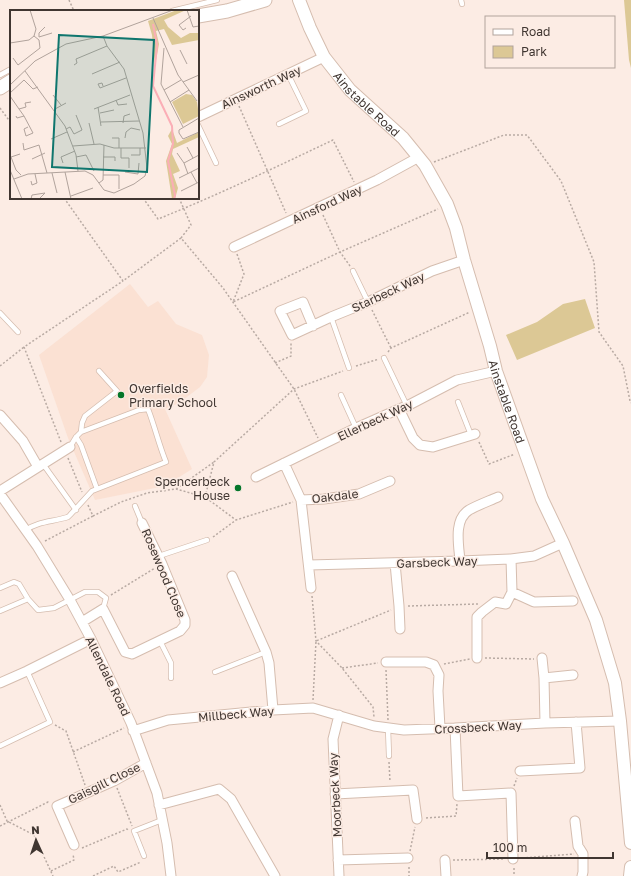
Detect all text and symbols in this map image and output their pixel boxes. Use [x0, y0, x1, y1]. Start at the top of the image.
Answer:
inset map [10, 10, 199, 199]
legend [485, 16, 615, 68]
text: Road [521, 24, 550, 39]
text: Park [521, 44, 547, 59]
street label: Ainsworth Way [219, 62, 303, 112]
street label: Ainstable Road [331, 68, 403, 139]
street label: Ainsford Way [290, 181, 365, 227]
street label: Starbeck Way [349, 268, 427, 315]
street label: Ainstable Road [486, 358, 529, 445]
place label: Overfields Primary School [129, 381, 217, 410]
marker: Overfields Primary School [116, 390, 126, 400]
street label: Ellerbeck Way [335, 396, 415, 444]
place label: Spencerbeck House [155, 474, 230, 503]
marker: Spencerbeck House [233, 483, 243, 493]
street label: Oakdale [311, 486, 359, 506]
street label: Rosewood Close [138, 526, 190, 620]
street label: Garsbeck Way [396, 553, 478, 571]
street label: Allendale Road [82, 634, 134, 718]
street label: Millbeck Way [197, 703, 275, 725]
street label: Crossbeck Way [434, 717, 522, 737]
street label: Moorbeck Way [325, 752, 345, 838]
street label: Gaisgill Close [65, 759, 143, 807]
north arrow [16, 820, 56, 860]
text: N [31, 823, 40, 836]
scale bar [487, 834, 613, 860]
text: 100 m [493, 840, 527, 855]

